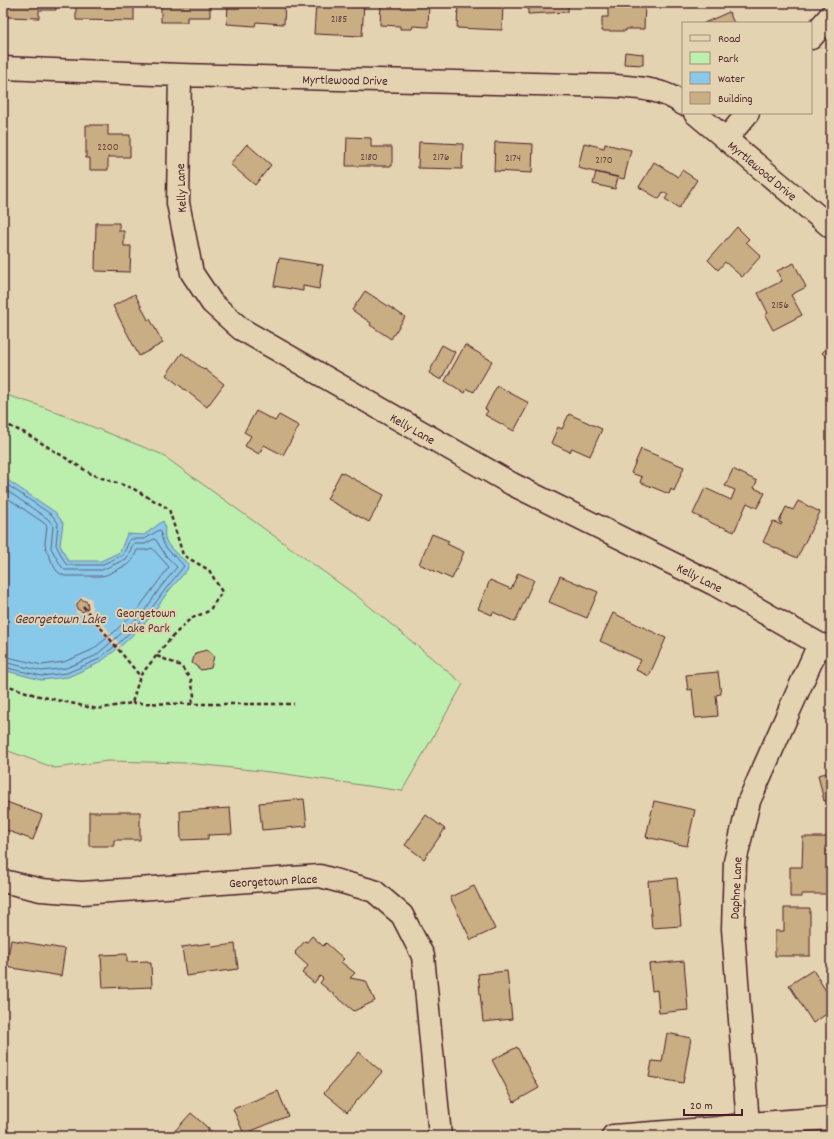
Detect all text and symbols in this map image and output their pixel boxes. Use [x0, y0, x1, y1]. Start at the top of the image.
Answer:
house number: 2185 [331, 12, 347, 28]
legend [682, 22, 812, 114]
text: Road [718, 31, 740, 48]
text: Park [718, 51, 739, 68]
street label: Myrtlewood Drive [302, 71, 388, 92]
text: Water [718, 71, 745, 88]
text: Building [718, 91, 753, 108]
street label: Myrtlewood Drive [723, 137, 800, 207]
house number: 2200 [97, 140, 119, 156]
house number: 2180 [360, 150, 378, 166]
house number: 2176 [433, 150, 449, 166]
house number: 2174 [505, 151, 521, 167]
house number: 2170 [595, 153, 613, 169]
street label: Kelly Lane [172, 163, 193, 213]
house number: 2156 [771, 298, 789, 314]
street label: Kelly Lane [386, 410, 438, 451]
street label: Kelly Lane [673, 560, 725, 599]
park label: Georgetown Lake Park [116, 605, 176, 639]
water label: Georgetown Lake [14, 610, 106, 630]
street label: Daphne Lane [726, 856, 749, 920]
street label: Georgetown Place [229, 871, 318, 894]
scale bar [684, 1091, 742, 1117]
text: 20 m [690, 1098, 713, 1115]

